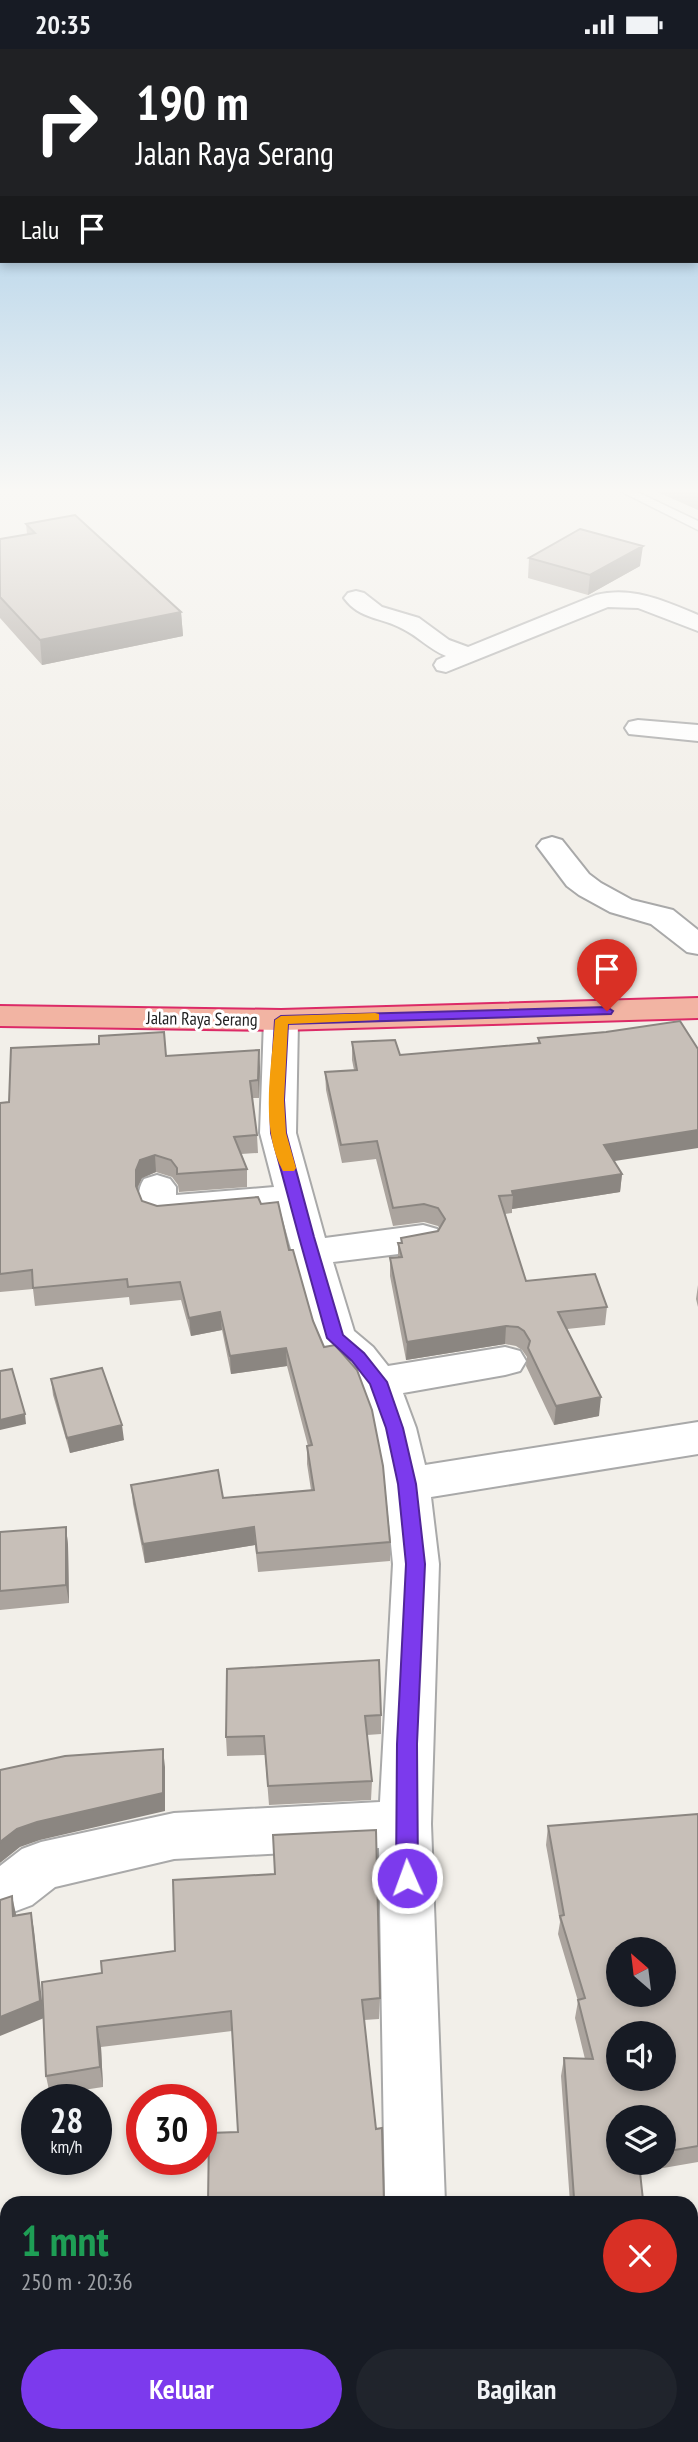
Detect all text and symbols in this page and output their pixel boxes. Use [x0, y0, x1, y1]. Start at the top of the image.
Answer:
text: 20:35 [35, 8, 91, 41]
text: 190 m [136, 70, 249, 134]
icon: right [21, 77, 112, 168]
text: Jalan Raya Serang [136, 132, 334, 174]
icon: arrive [73, 210, 111, 248]
text: Lalu [21, 213, 59, 246]
pin [577, 939, 637, 1011]
icon: arrive [588, 950, 626, 988]
street label: Jalan Raya Serang [145, 1006, 258, 1031]
position arrow [370, 1841, 444, 1915]
north arrow [606, 1937, 676, 2007]
map controls [606, 1937, 676, 2175]
button: sound [606, 2021, 676, 2091]
speed limit sign: 30 [126, 2084, 217, 2175]
text: 28 [50, 2097, 83, 2143]
button: layers [606, 2105, 676, 2175]
text: km/h [51, 2135, 82, 2158]
text: 1 mnt [21, 2213, 109, 2268]
button: close [603, 2219, 677, 2293]
text: 250 m · 20:36 [21, 2267, 133, 2296]
button: Keluar [21, 2349, 342, 2429]
button: Bagikan [356, 2349, 677, 2429]

